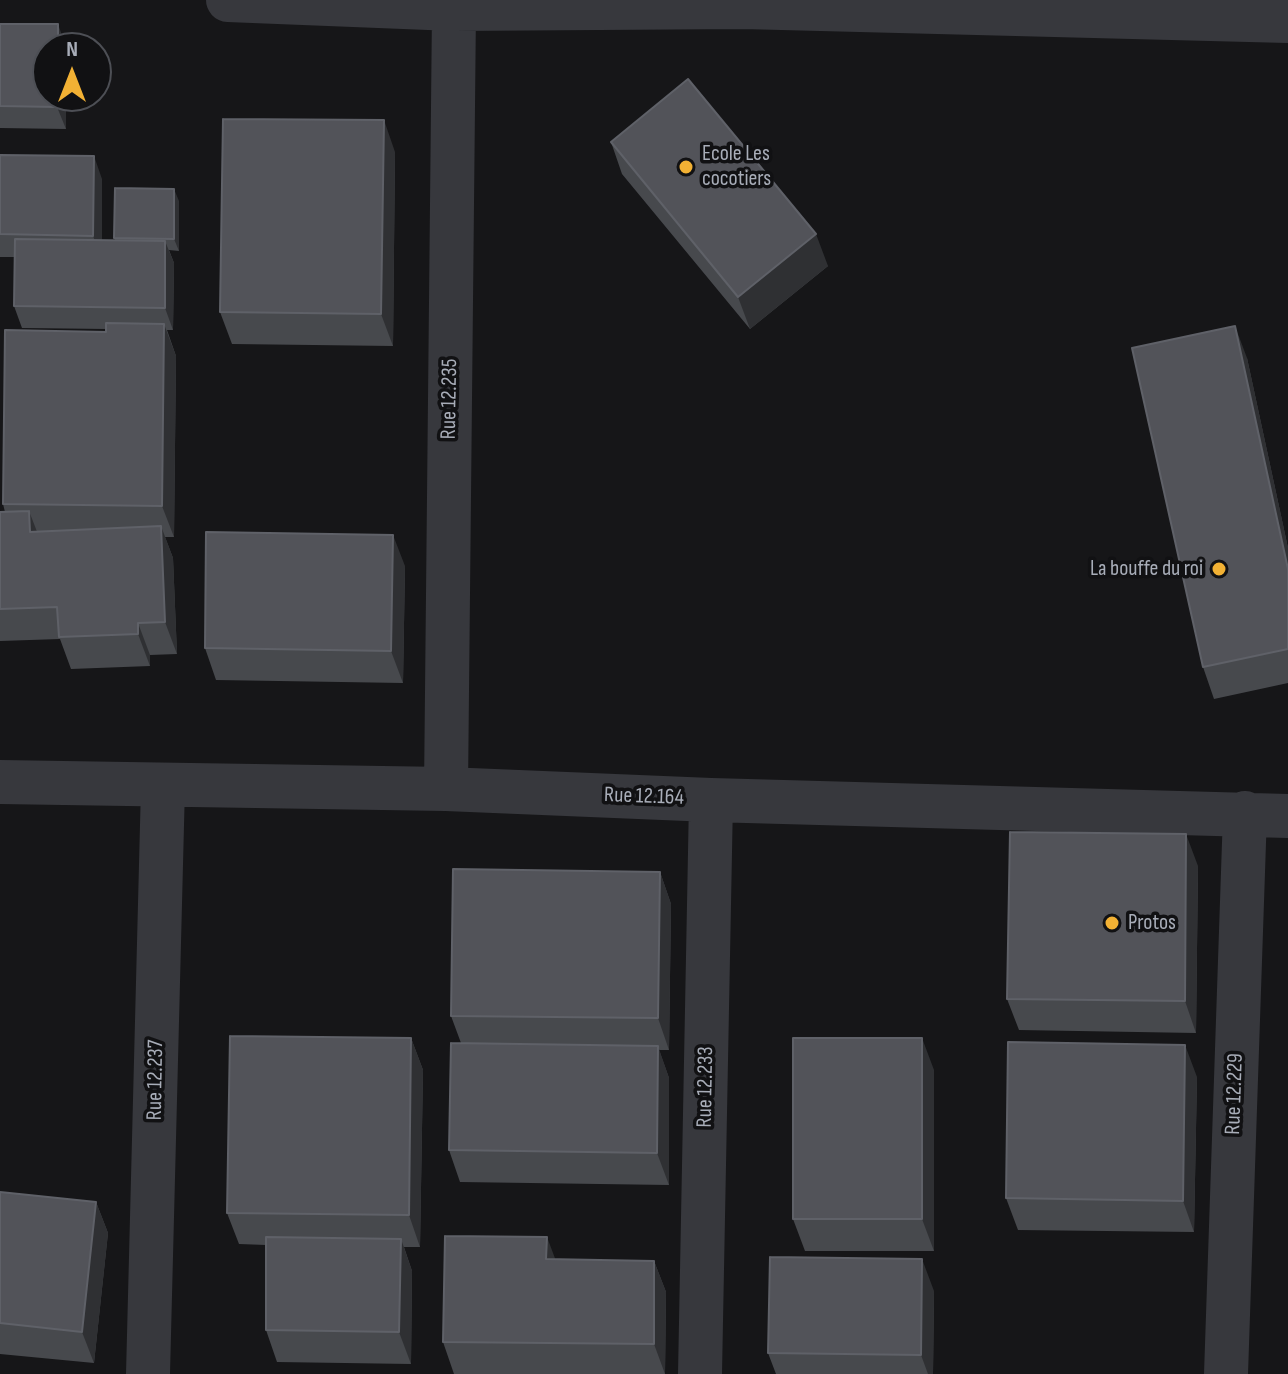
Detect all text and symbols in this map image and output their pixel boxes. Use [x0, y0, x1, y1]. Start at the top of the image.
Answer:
north arrow [32, 32, 112, 112]
text: N [66, 36, 78, 63]
place label: Ecole Les cocotiers [702, 141, 771, 192]
marker: Ecole Les cocotiers [677, 158, 695, 176]
street label: Rue 12.235 [436, 358, 464, 440]
place label: La bouffe du roi [1090, 556, 1203, 582]
marker: La bouffe du roi [1210, 560, 1228, 578]
street label: Rue 12.164 [604, 782, 684, 812]
place label: Protos [1128, 910, 1176, 936]
marker: Protos [1103, 914, 1121, 932]
street label: Rue 12.237 [142, 1039, 170, 1121]
street label: Rue 12.233 [692, 1046, 720, 1128]
street label: Rue 12.229 [1220, 1053, 1250, 1135]

